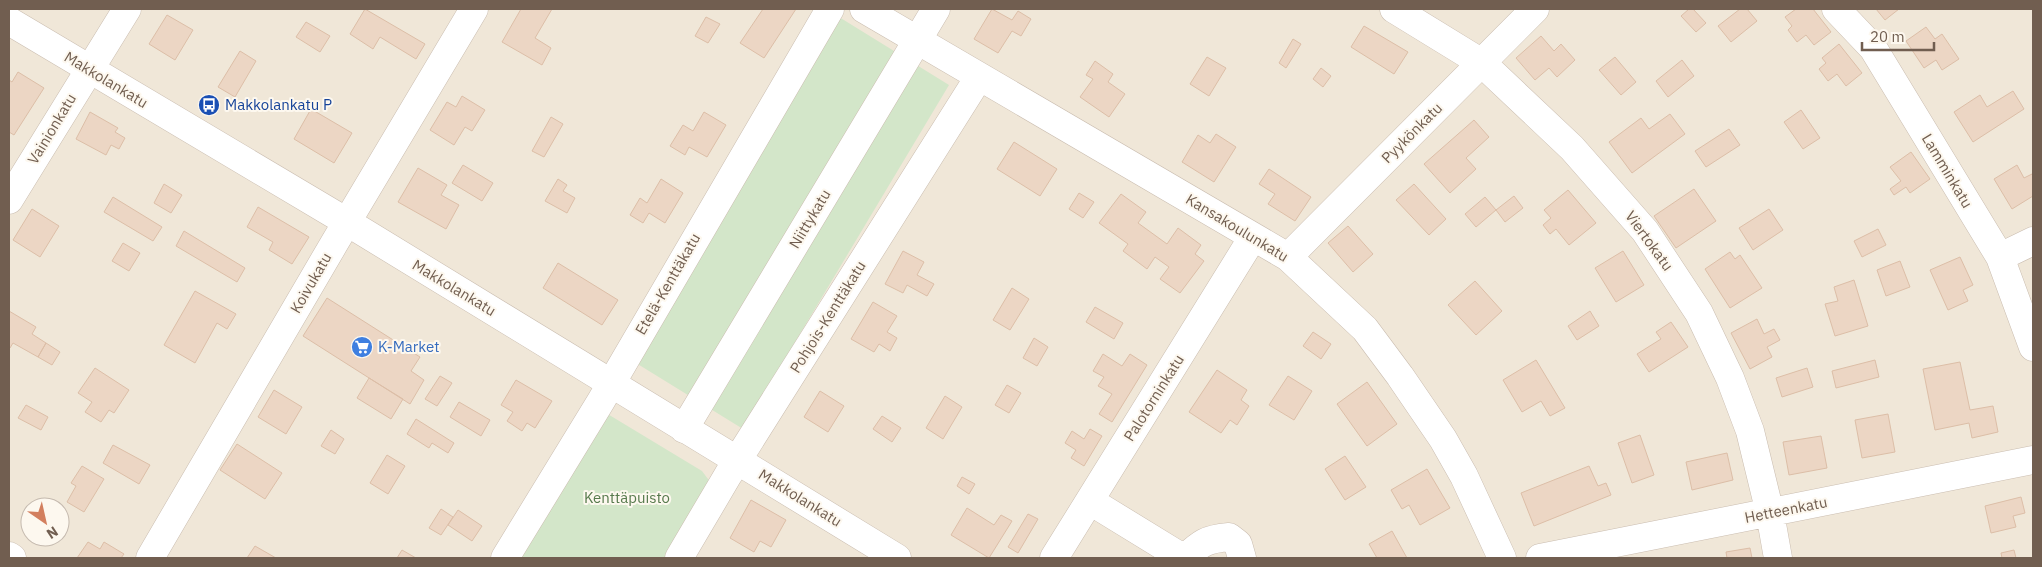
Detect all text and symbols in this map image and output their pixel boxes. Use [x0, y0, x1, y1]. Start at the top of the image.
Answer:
scale bar [1862, 20, 1934, 52]
text: 20 m [1870, 27, 1905, 46]
street label: Makkolankatu [61, 47, 152, 112]
street label: Vainionkatu [23, 90, 80, 168]
bus stop icon: Makkolankatu P [197, 93, 221, 117]
place label: Makkolankatu P [225, 95, 332, 114]
street label: Pyykönkatu [1377, 98, 1446, 167]
street label: Lamminkatu [1918, 130, 1977, 211]
street label: Niittykatu [785, 186, 835, 252]
street label: Kansakoulunkatu [1182, 189, 1292, 266]
street label: Viertokatu [1621, 207, 1678, 275]
street label: Etelä-Kenttäkatu [631, 230, 704, 338]
street label: Koivukatu [286, 249, 335, 316]
street label: Makkolankatu [409, 255, 500, 320]
street label: Pohjois-Kenttäkatu [785, 257, 870, 376]
supermarket icon: K-Market [350, 335, 374, 359]
place label: K-Market [378, 337, 440, 356]
street label: Palotorninkatu [1119, 351, 1188, 445]
street label: Makkolankatu [755, 465, 845, 531]
park label: Kenttäpuisto [584, 488, 670, 507]
street label: Hetteenkatu [1743, 492, 1829, 527]
north arrow [20, 497, 70, 547]
text: N [43, 522, 62, 543]

